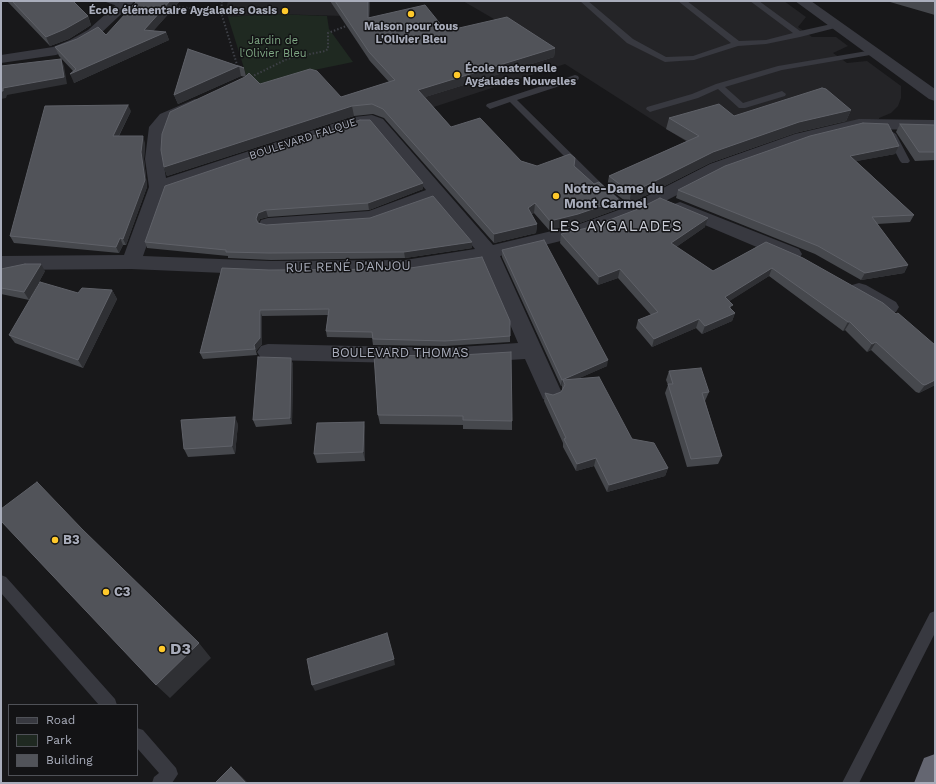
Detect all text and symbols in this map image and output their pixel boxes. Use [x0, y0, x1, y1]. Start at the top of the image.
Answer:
place label: École élémentaire Aygalades Oasis [89, 4, 277, 18]
marker: École élémentaire Aygalades Oasis [280, 6, 290, 16]
marker: Maison pour tous L'Olivier Bleu [406, 9, 416, 19]
place label: Maison pour tous L'Olivier Bleu [364, 20, 458, 46]
park label: Jardin de l'Olivier Bleu [239, 34, 307, 60]
place label: École maternelle Aygalades Nouvelles [465, 62, 576, 88]
marker: École maternelle Aygalades Nouvelles [452, 70, 462, 80]
street label: BOULEVARD FALQUE [248, 115, 358, 163]
place label: Notre-Dame du Mont Carmel [564, 181, 663, 212]
marker: Notre-Dame du Mont Carmel [551, 191, 561, 201]
district label: LES AYGALADES [549, 218, 683, 236]
street label: RUE RENÉ D'ANJOU [285, 258, 411, 276]
street label: BOULEVARD THOMAS [331, 345, 469, 361]
place label: B3 [63, 532, 80, 548]
marker: B3 [50, 535, 60, 545]
place label: C3 [114, 584, 131, 600]
marker: C3 [101, 587, 111, 597]
place label: D3 [170, 639, 191, 659]
marker: D3 [157, 644, 167, 654]
legend [8, 704, 138, 776]
text: Road [46, 713, 75, 727]
text: Park [46, 733, 72, 747]
text: Building [46, 753, 93, 767]

